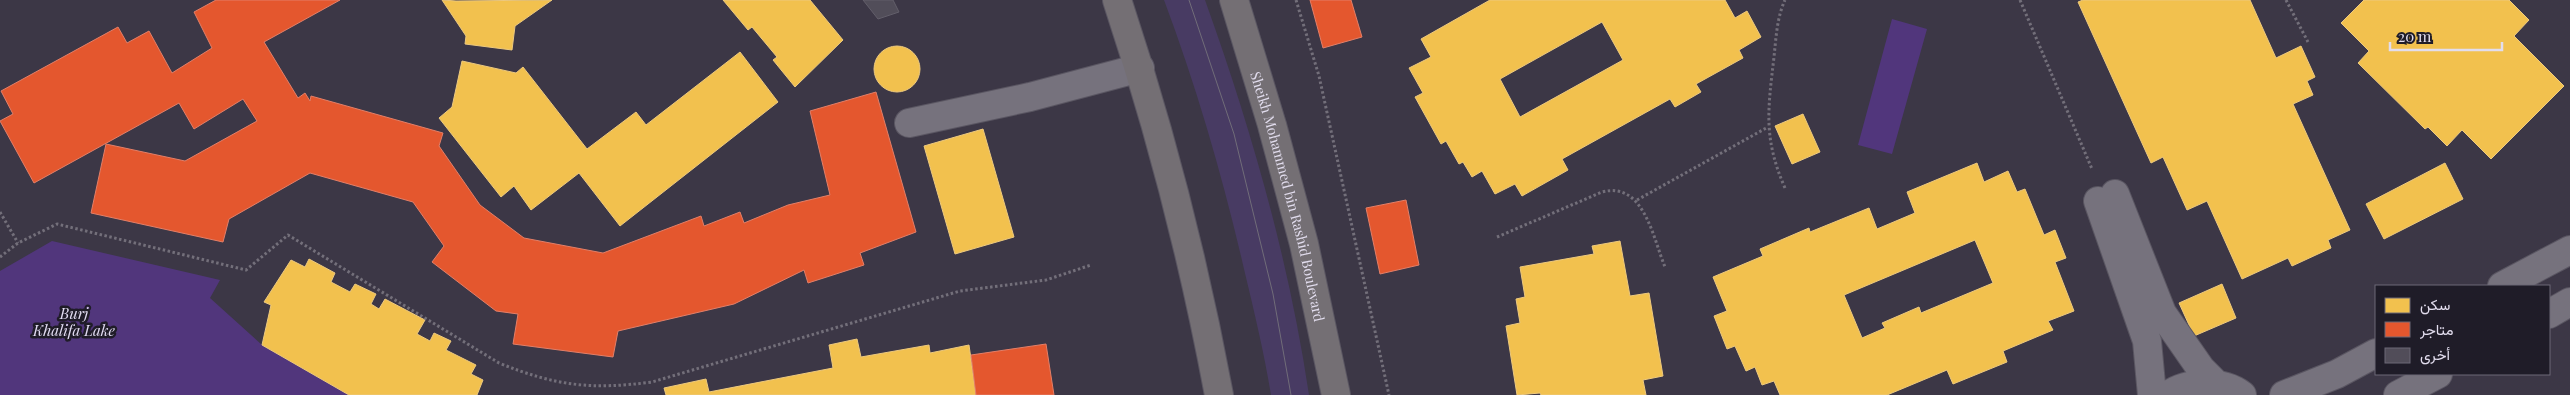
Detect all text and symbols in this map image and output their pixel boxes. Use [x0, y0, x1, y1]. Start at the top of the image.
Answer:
scale bar [2390, 20, 2502, 52]
text: 20 m [2398, 26, 2432, 46]
street label: Sheikh Mohammed bin Rashid Boulevard [1247, 69, 1330, 323]
legend [2375, 285, 2550, 375]
text: سكن [2420, 294, 2450, 315]
water label: Burj Khalifa Lake [32, 303, 116, 340]
text: متاجر [2419, 319, 2454, 339]
text: أخرى [2420, 344, 2450, 365]

